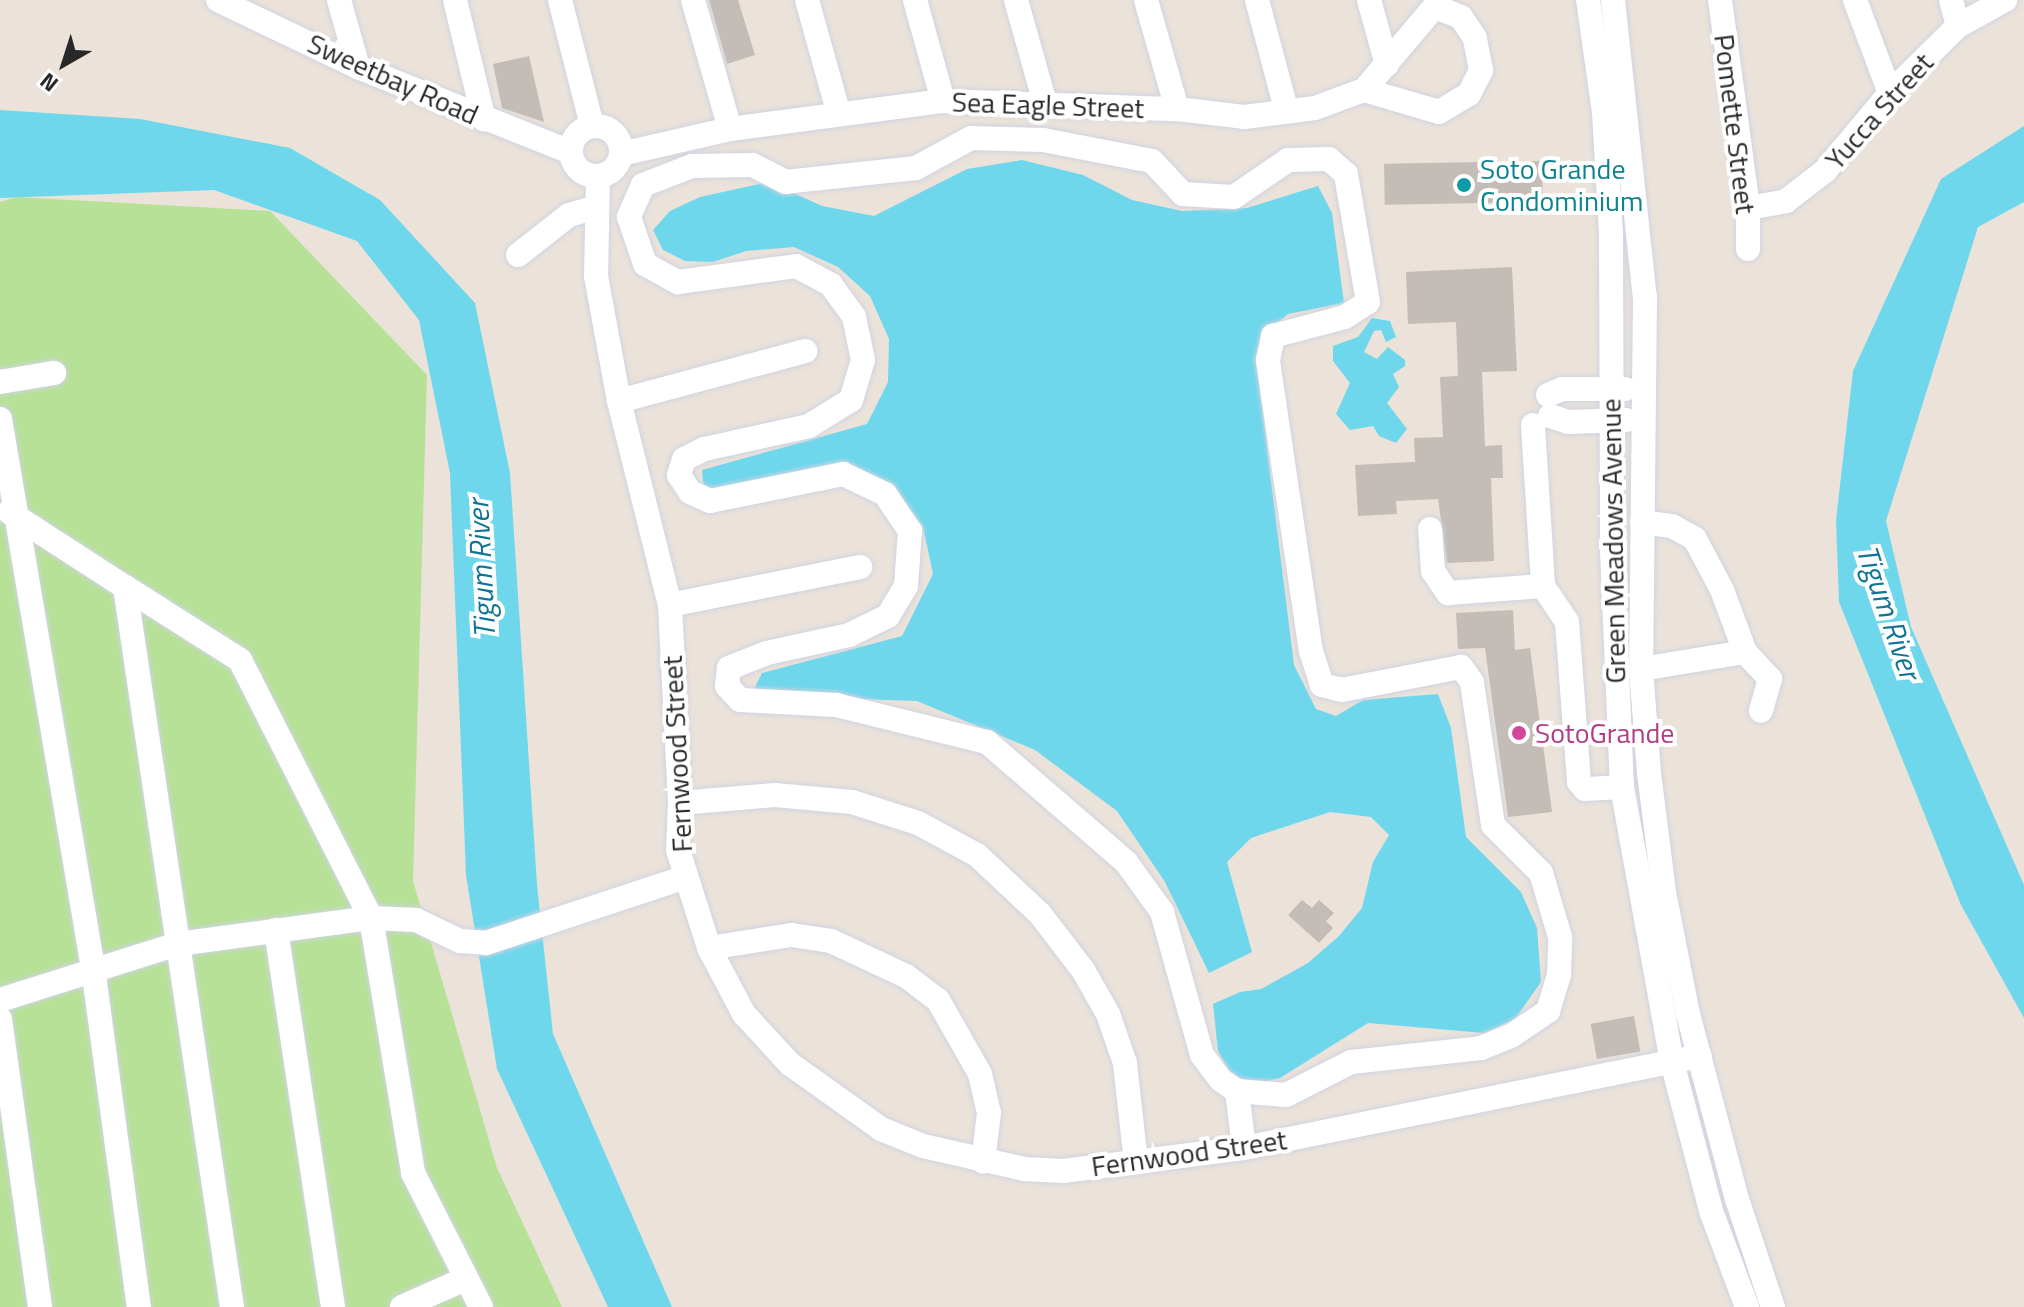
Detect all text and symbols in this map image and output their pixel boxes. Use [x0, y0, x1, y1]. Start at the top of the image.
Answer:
north arrow [24, 24, 104, 104]
street label: Sweetbay Road [303, 26, 483, 132]
street label: Pomette Street [1707, 32, 1763, 216]
street label: Yucca Street [1818, 46, 1940, 176]
text: N [32, 65, 66, 101]
street label: Sea Eagle Street [951, 85, 1145, 125]
place label: Soto Grande Condominium [1480, 152, 1643, 218]
marker: Soto Grande Condominium [1455, 176, 1473, 194]
street label: Green Meadows Avenue [1594, 398, 1632, 684]
water label: Tigum River [459, 499, 503, 639]
water label: Tigum River [1849, 541, 1929, 683]
street label: Fernwood Street [655, 655, 699, 853]
place label: SotoGrande [1535, 716, 1674, 750]
marker: SotoGrande [1510, 724, 1528, 742]
street label: Fernwood Street [1089, 1123, 1289, 1183]

